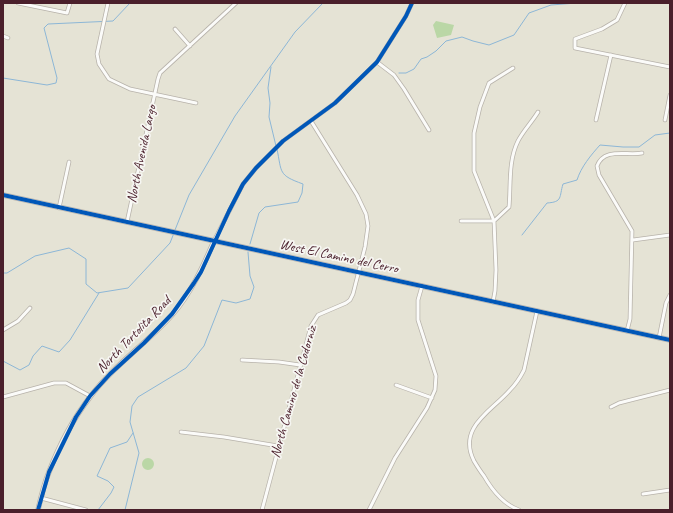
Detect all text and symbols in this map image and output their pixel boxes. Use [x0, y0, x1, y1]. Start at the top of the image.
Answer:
street label: North Avenida Largo [123, 104, 161, 204]
street label: West El Camino del Cerro [278, 236, 400, 278]
street label: North Tortolita Road [93, 293, 175, 377]
street label: North Camino de la Codorniz [267, 324, 321, 460]

